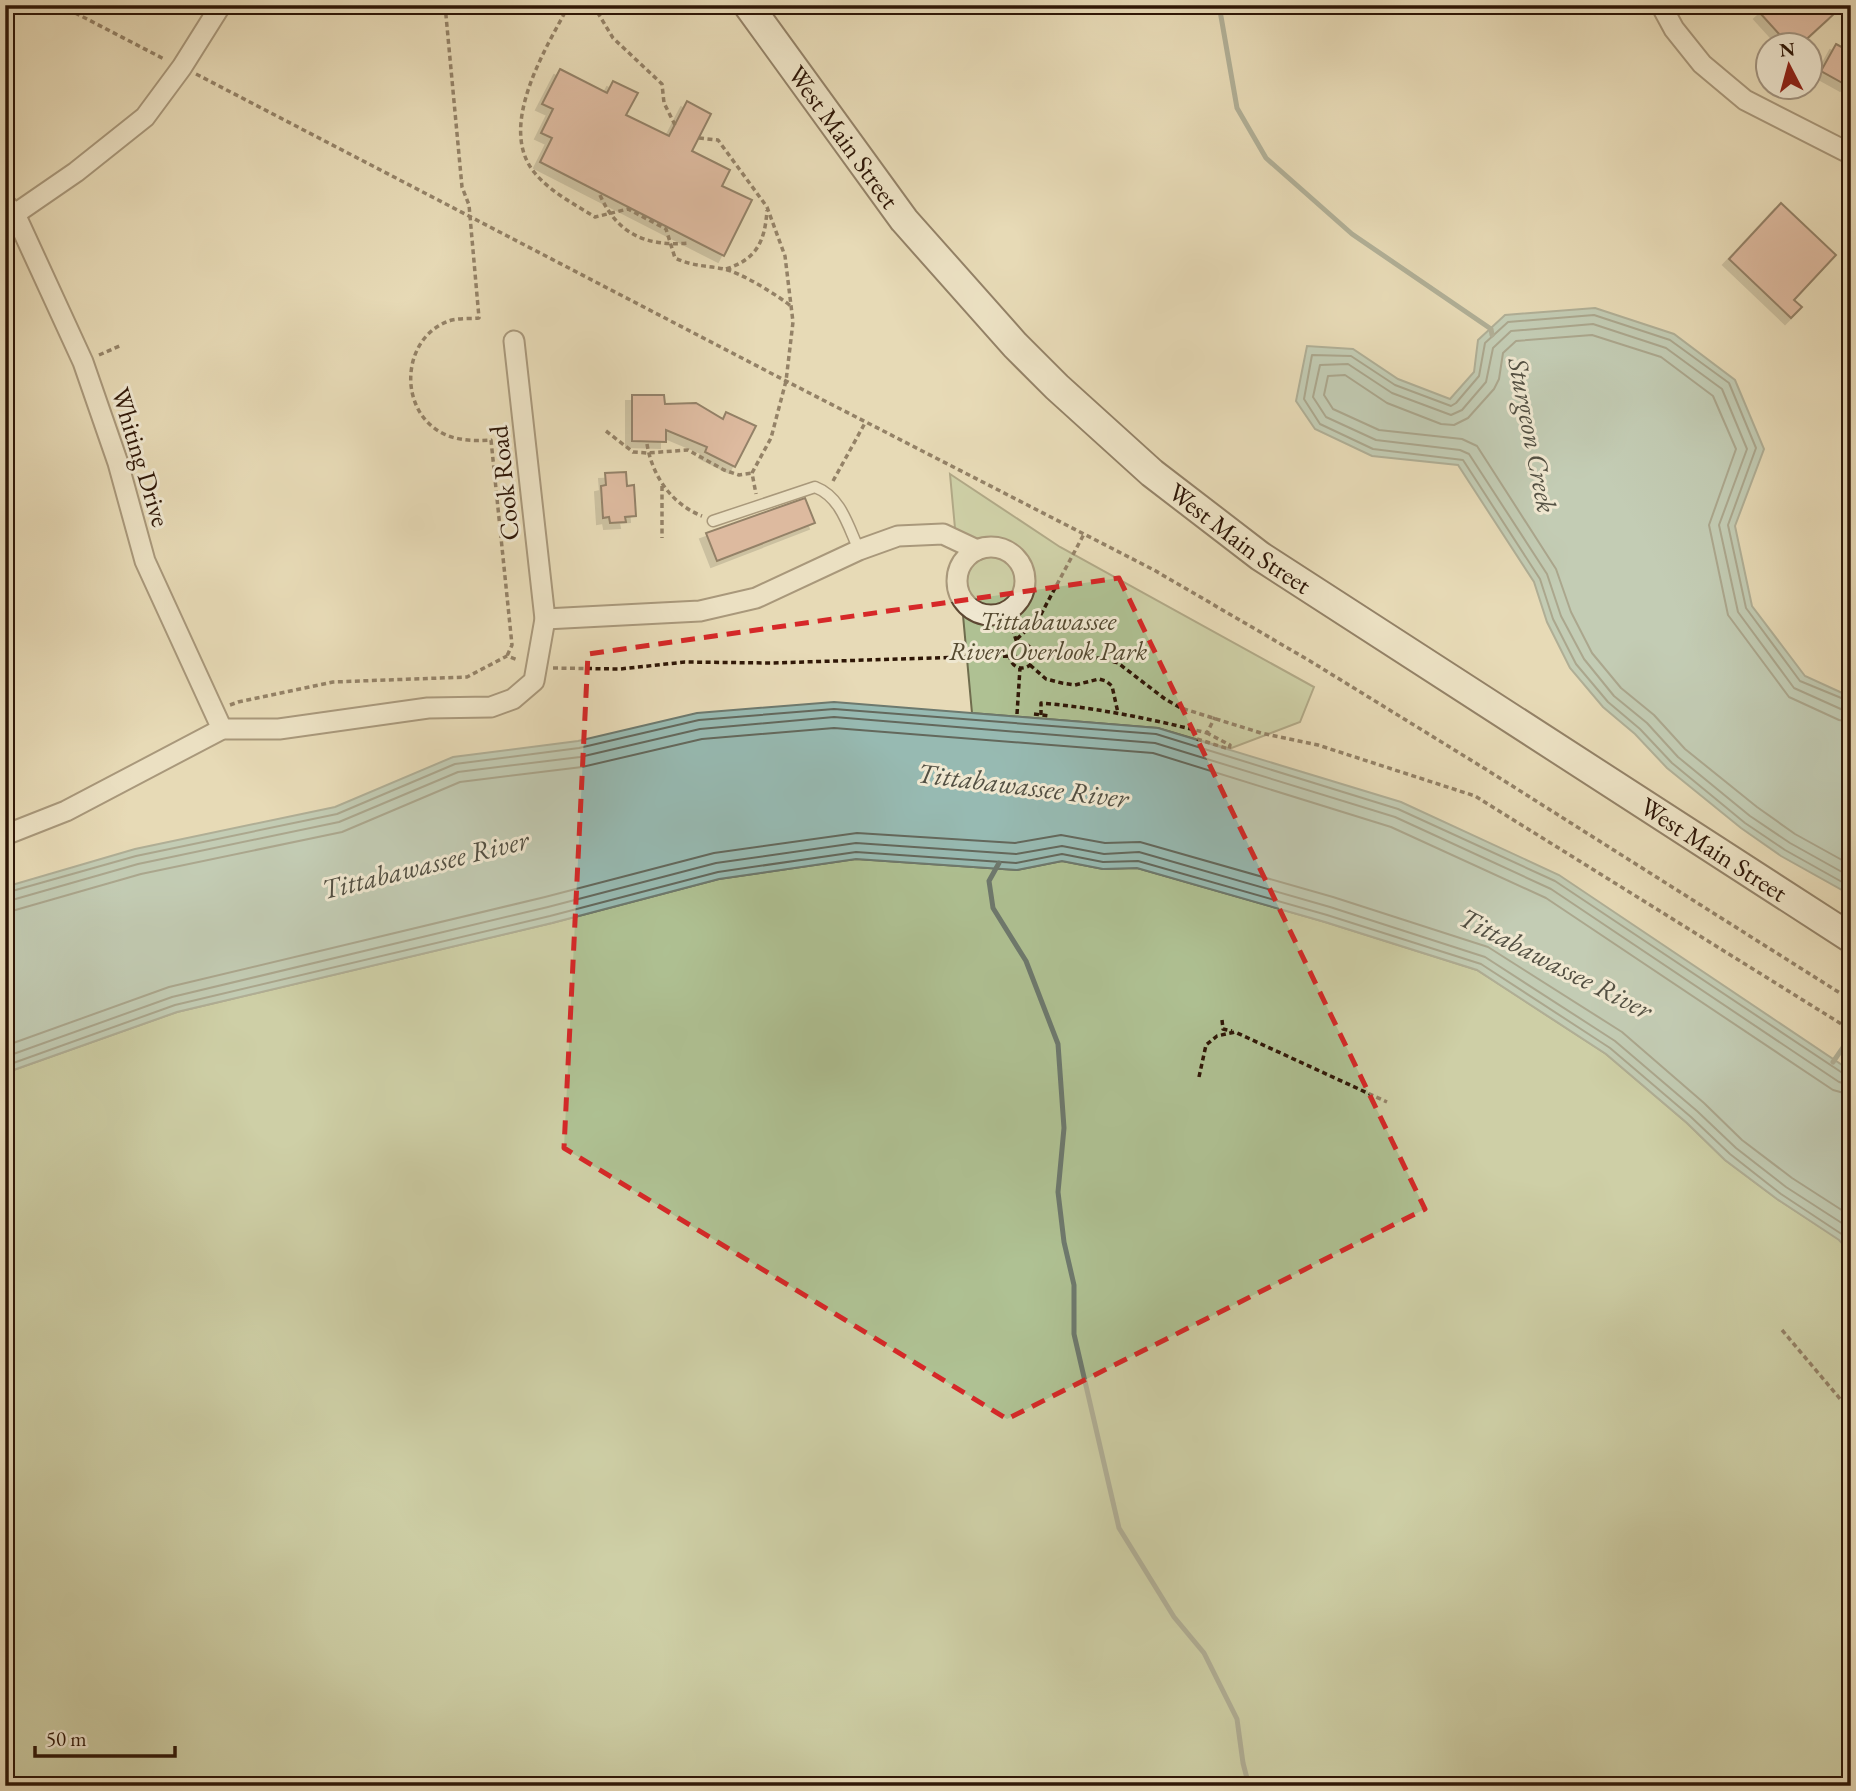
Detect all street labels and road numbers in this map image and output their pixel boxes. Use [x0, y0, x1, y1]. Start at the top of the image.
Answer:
street label: West Main Street [780, 59, 907, 215]
street label: Whiting Drive [104, 383, 178, 531]
street label: Cook Road [481, 423, 527, 542]
street label: West Main Street [1162, 475, 1318, 602]
street label: West Main Street [1634, 789, 1794, 909]

